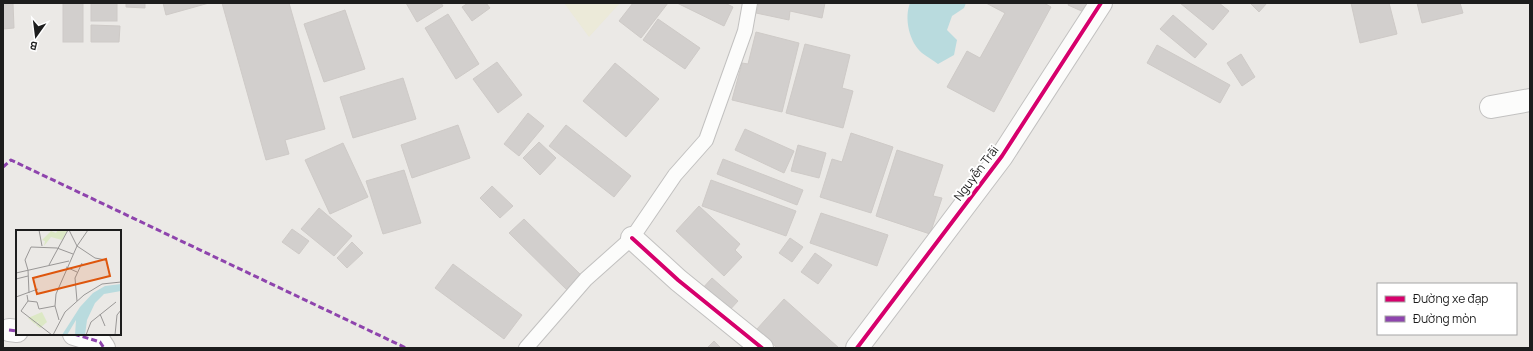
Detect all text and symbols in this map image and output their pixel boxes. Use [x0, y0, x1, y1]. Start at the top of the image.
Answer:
north arrow [16, 16, 56, 56]
text: B [28, 38, 39, 54]
street label: Nguyễn Trãi [950, 142, 1002, 204]
inset map [16, 230, 121, 335]
legend [1377, 283, 1517, 335]
text: Đường xe đạp [1413, 290, 1488, 307]
text: Đường mòn [1413, 310, 1476, 327]

